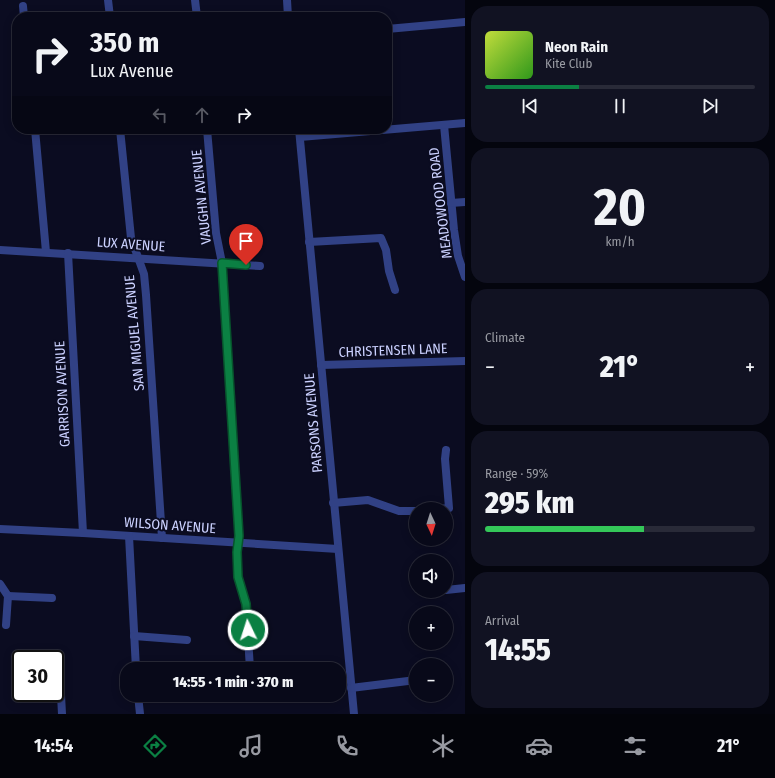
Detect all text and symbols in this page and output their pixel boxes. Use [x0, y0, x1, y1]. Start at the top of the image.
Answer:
text: 350 m [90, 26, 159, 59]
icon: right [24, 28, 76, 80]
text: Neon Rain [545, 38, 608, 56]
text: Kite Club [545, 56, 592, 71]
text: Lux Avenue [90, 60, 173, 82]
icon: previous [519, 95, 541, 117]
icon: pause [609, 95, 631, 117]
icon: next [699, 95, 721, 117]
icon: left [149, 104, 171, 126]
icon: ahead [191, 104, 213, 126]
icon: right [233, 104, 255, 126]
street label: MEADOWOOD ROAD [425, 146, 456, 260]
street label: VAUGHN AVENUE [188, 148, 215, 245]
text: 20 [594, 176, 646, 239]
pin [229, 224, 263, 265]
icon: arrive [235, 230, 257, 252]
street label: LUX AVENUE [96, 234, 166, 255]
text: km/h [606, 234, 635, 249]
street label: SAN MIGUEL AVENUE [121, 274, 148, 392]
text: Climate [485, 330, 525, 345]
street label: GARRISON AVENUE [51, 340, 74, 447]
street label: CHRISTENSEN LANE [338, 340, 448, 361]
text: 21° [600, 349, 640, 385]
text: − [485, 354, 495, 381]
text: + [745, 354, 755, 381]
street label: PARSONS AVENUE [301, 372, 326, 474]
text: Range · 59% [485, 466, 548, 481]
text: 295 km [485, 485, 574, 521]
north arrow [409, 502, 453, 546]
map controls [409, 502, 453, 702]
street label: WILSON AVENUE [124, 514, 217, 537]
button: sound [409, 554, 453, 598]
button: + [409, 606, 453, 650]
position arrow [227, 609, 269, 651]
text: Arrival [485, 613, 519, 628]
text: 14:55 [485, 632, 551, 668]
speed limit sign: 30 [12, 650, 64, 702]
button: − [409, 658, 453, 702]
text: 14:55 · 1 min · 370 m [173, 673, 293, 691]
icon: directions [141, 732, 169, 760]
icon: music [237, 732, 265, 760]
icon: phone [333, 732, 361, 760]
icon: climate [429, 732, 457, 760]
icon: car [525, 732, 553, 760]
icon: filters [621, 732, 649, 760]
text: 14:54 [34, 735, 73, 757]
text: 21° [717, 735, 741, 757]

